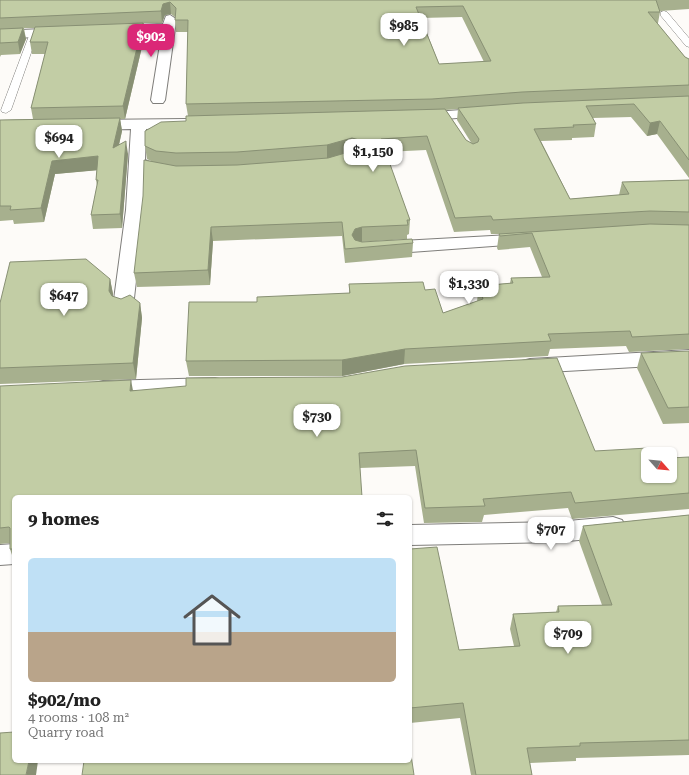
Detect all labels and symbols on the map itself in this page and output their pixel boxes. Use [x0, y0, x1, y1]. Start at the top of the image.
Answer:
pin: $985 [380, 13, 428, 47]
pin: $902 [127, 24, 175, 58]
pin: $694 [35, 125, 83, 159]
pin: $1,150 [340, 139, 406, 173]
pin: $1,330 [436, 271, 502, 305]
pin: $647 [40, 283, 88, 317]
pin: $730 [293, 404, 341, 438]
north arrow [641, 447, 677, 483]
pin: $707 [527, 517, 575, 551]
pin: $709 [544, 621, 592, 655]

